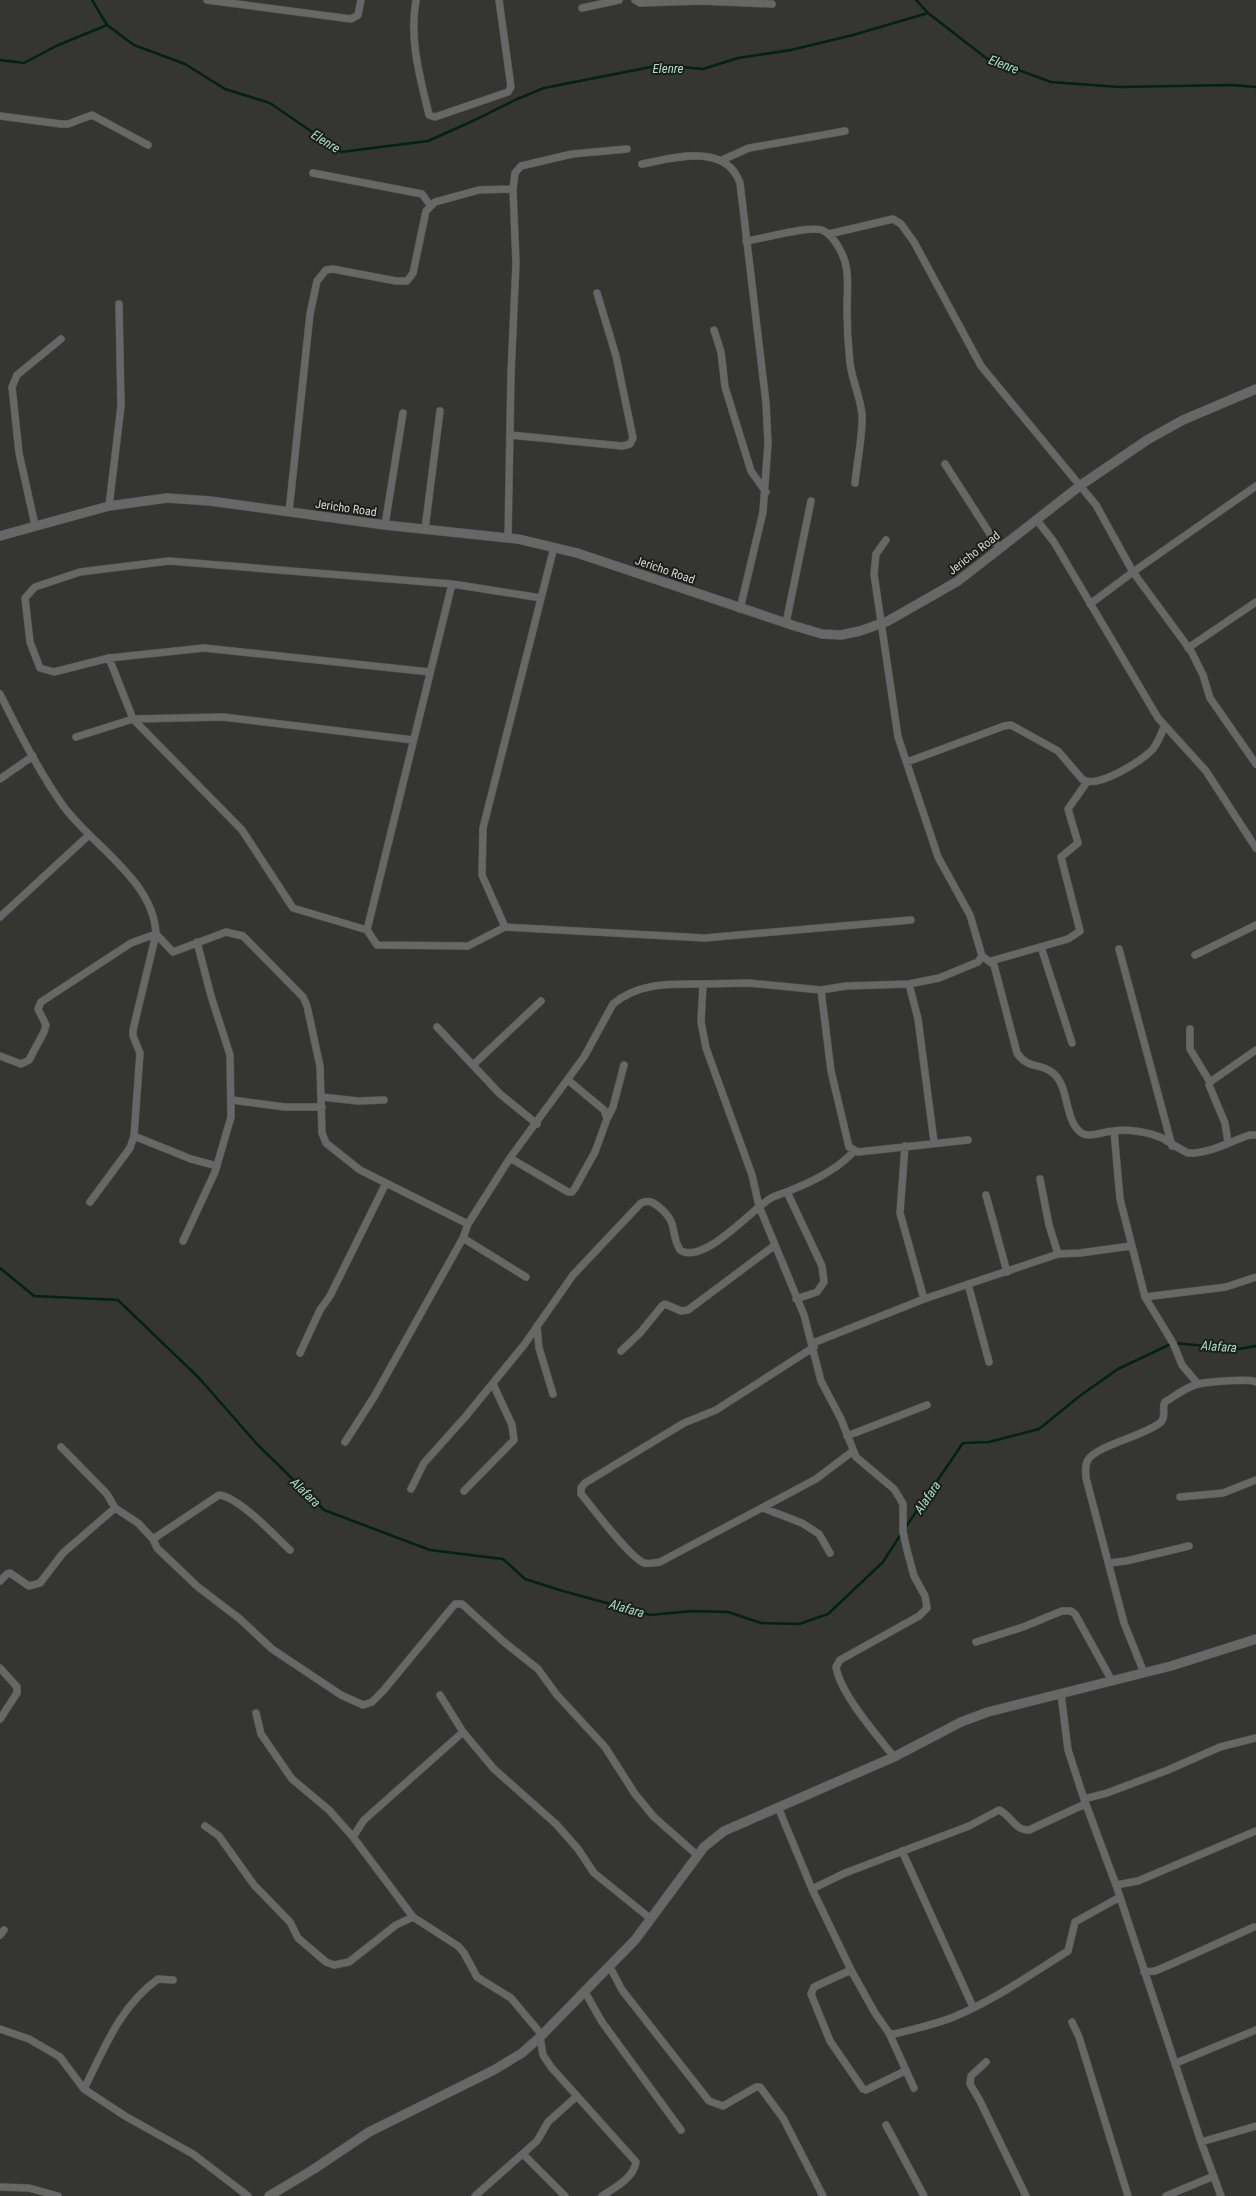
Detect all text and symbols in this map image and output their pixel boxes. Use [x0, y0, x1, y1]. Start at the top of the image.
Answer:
water label: Elenre [987, 52, 1021, 77]
water label: Elenre [653, 61, 683, 76]
water label: Elenre [309, 127, 343, 156]
street label: Jericho Road [314, 497, 378, 519]
street label: Jericho Road [945, 528, 1003, 578]
street label: Jericho Road [633, 553, 697, 587]
water label: Alafara [1200, 1338, 1237, 1355]
water label: Alafara [287, 1474, 324, 1510]
water label: Alafara [911, 1478, 944, 1517]
water label: Alafara [607, 1596, 646, 1621]

